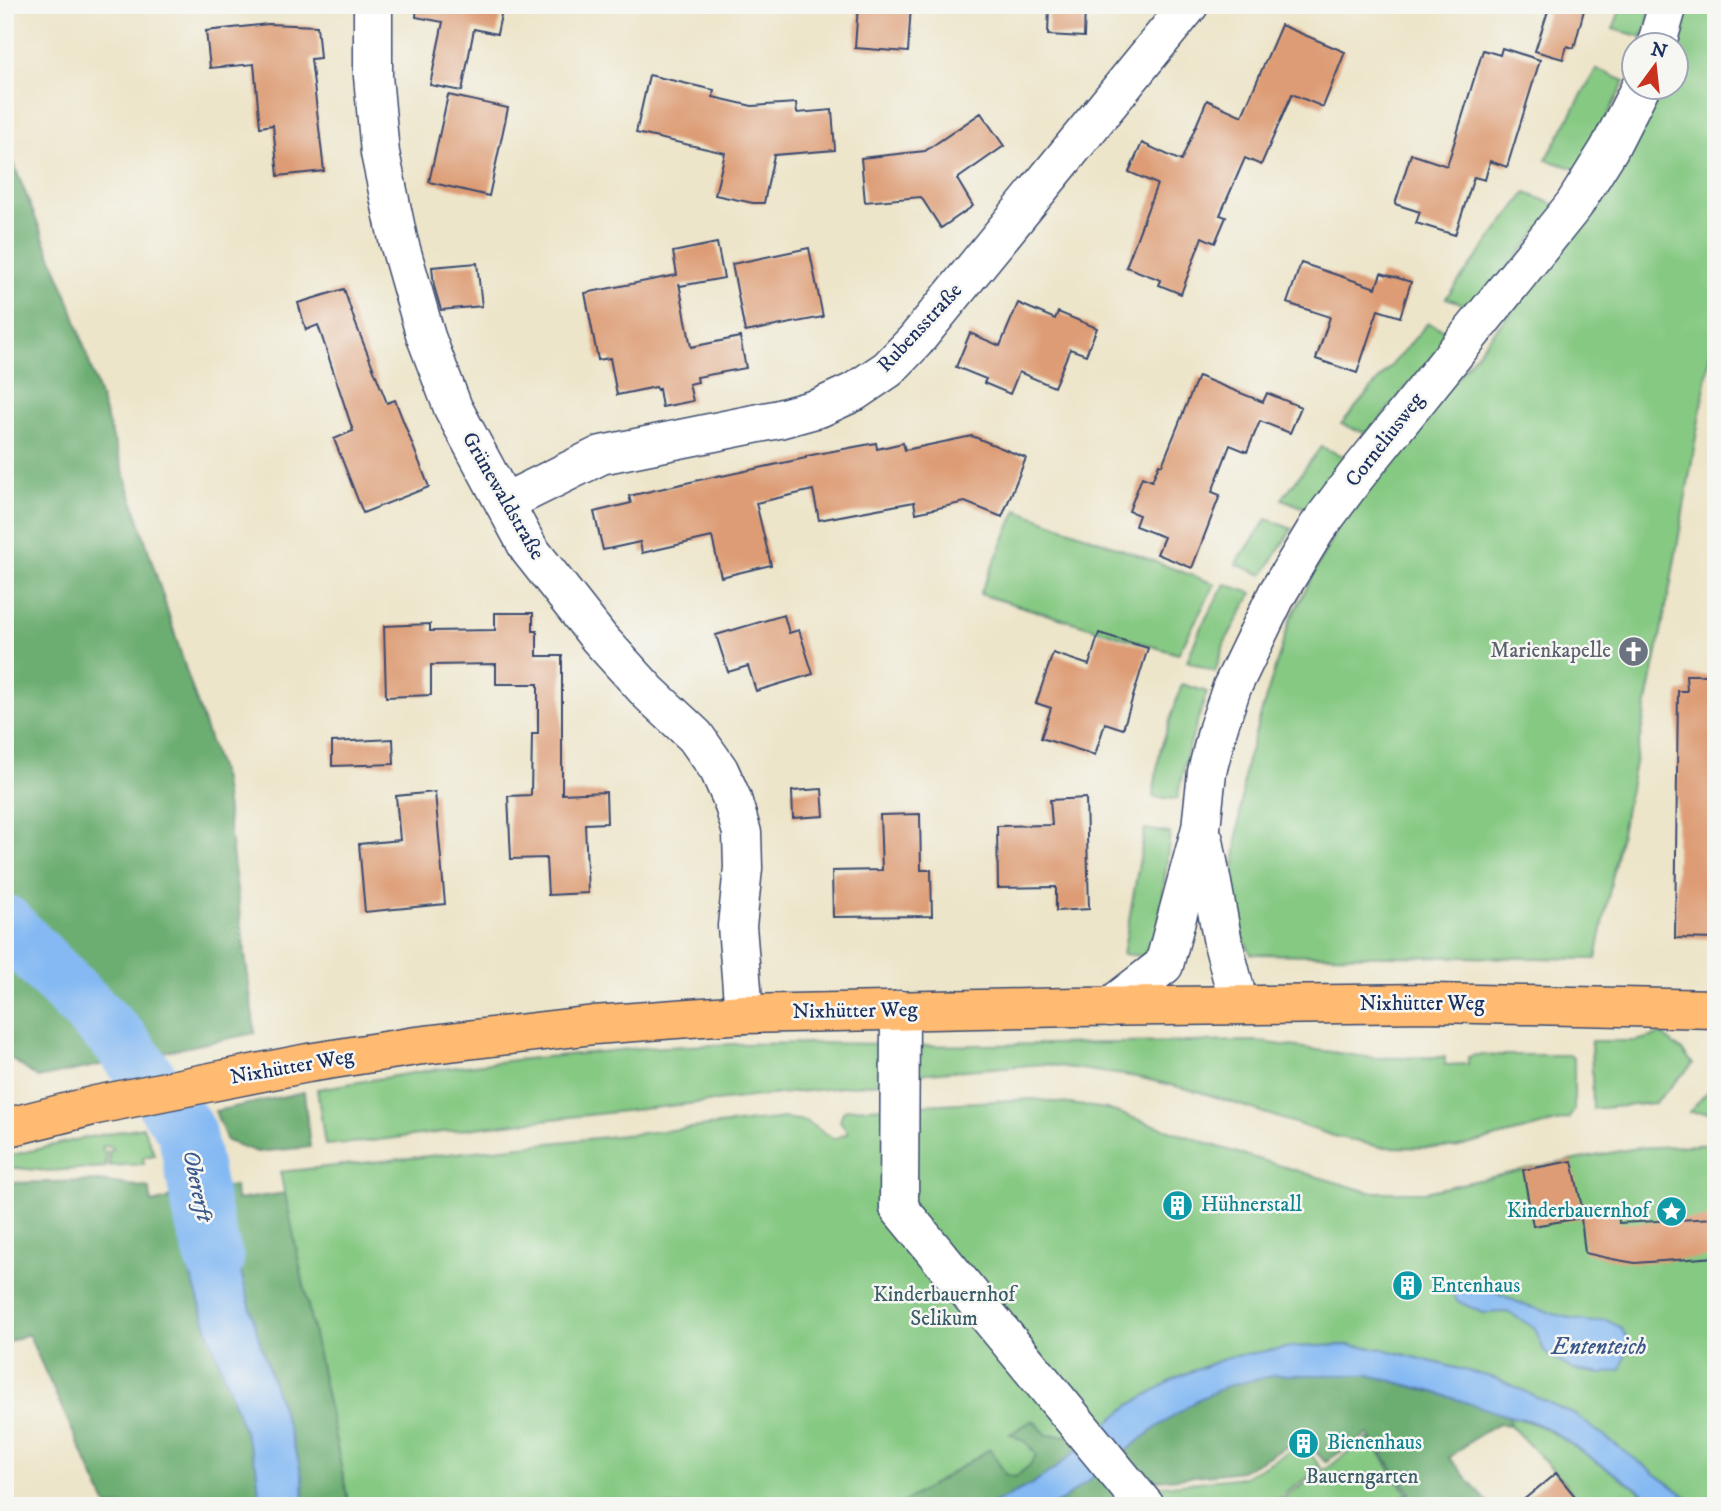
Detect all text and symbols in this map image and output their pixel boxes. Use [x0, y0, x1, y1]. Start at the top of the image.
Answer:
north arrow [1620, 32, 1690, 102]
text: N [1648, 38, 1670, 64]
street label: Rubensstraße [872, 278, 968, 378]
street label: Corneliusweg [1340, 387, 1430, 492]
street label: Grünewaldstraße [456, 427, 550, 565]
church icon: Marienkapelle [1617, 634, 1651, 668]
place label: Marienkapelle [1490, 638, 1611, 664]
street label: Nixhütter Weg [1359, 991, 1485, 1017]
street label: Nixhütter Weg [792, 997, 919, 1025]
street label: Nixhütter Weg [228, 1043, 357, 1091]
water label: Obererft [175, 1148, 219, 1226]
building icon: Hühnerstall [1161, 1188, 1195, 1222]
place label: Hühnerstall [1201, 1192, 1303, 1218]
place icon: Kinderbauernhof [1655, 1194, 1689, 1228]
place label: Kinderbauernhof [1507, 1198, 1652, 1224]
building icon: Entenhaus [1391, 1269, 1425, 1303]
place label: Entenhaus [1431, 1273, 1520, 1299]
park label: Kinderbauernhof Selikum [873, 1282, 1018, 1332]
water label: Ententeich [1550, 1333, 1646, 1362]
building icon: Bienenhaus [1287, 1426, 1321, 1460]
place label: Bienenhaus [1327, 1430, 1422, 1456]
park label: Bauerngarten [1305, 1464, 1419, 1490]

